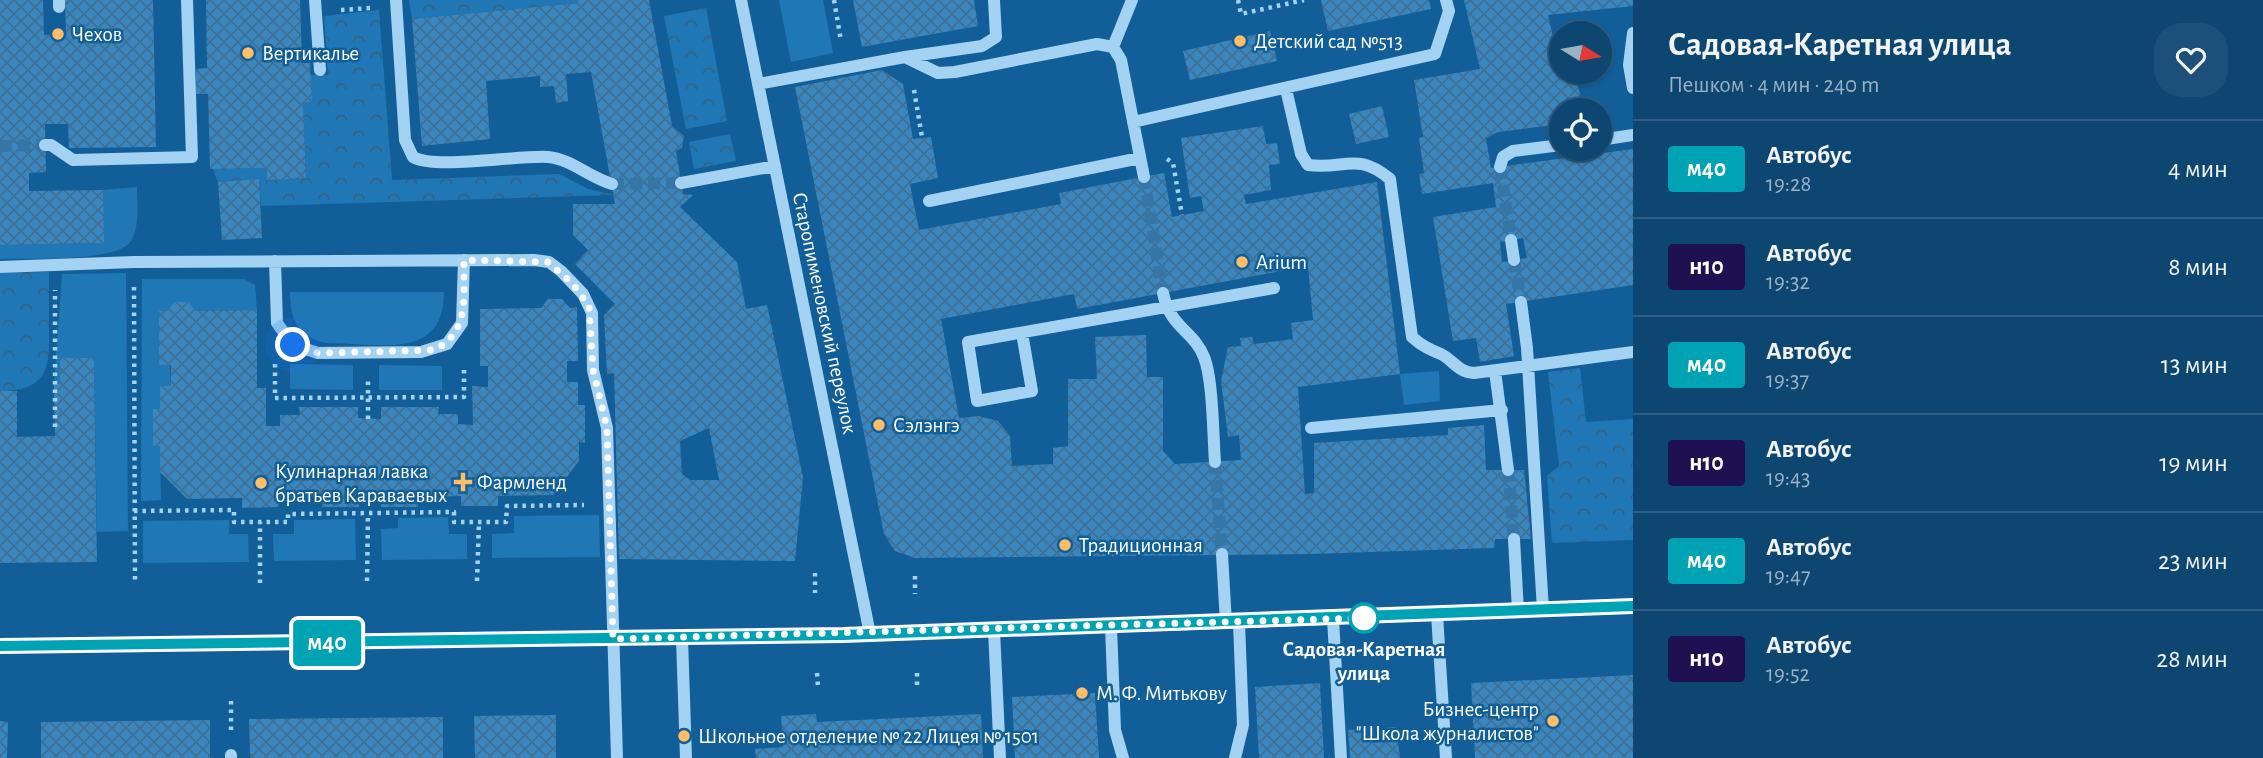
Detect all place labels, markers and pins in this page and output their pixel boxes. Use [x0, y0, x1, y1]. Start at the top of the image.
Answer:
place label: Чехов [72, 24, 122, 45]
marker: Чехов [50, 26, 66, 42]
place label: Детский сад №513 [1254, 31, 1403, 52]
marker: Детский сад №513 [1232, 33, 1248, 49]
place label: Вертикалье [262, 43, 359, 64]
marker: Вертикалье [240, 45, 256, 61]
place label: Arium [1256, 252, 1307, 273]
marker: Arium [1234, 254, 1250, 270]
place label: Сэлэнгэ [893, 415, 960, 436]
marker: Сэлэнгэ [871, 417, 887, 433]
place label: Кулинарная лавка братьев Караваевых [275, 461, 447, 506]
place label: Фармленд [477, 472, 567, 493]
marker: Фармленд [455, 474, 471, 490]
marker: Кулинарная лавка братьев Караваевых [253, 475, 269, 491]
place label: Традиционная [1079, 535, 1203, 556]
marker: Традиционная [1057, 537, 1073, 553]
marker: Садовая-Каретная улица [1349, 603, 1379, 633]
place label: Садовая-Каретная улица [1283, 639, 1445, 684]
place label: М. Ф. Митькову [1096, 683, 1227, 704]
marker: М. Ф. Митькову [1074, 685, 1090, 701]
place label: Бизнес-центр "Школа журналистов" [1356, 699, 1539, 744]
marker: Бизнес-центр "Школа журналистов" [1545, 713, 1561, 729]
place label: Школьное отделение № 22 Лицея № 1501 [698, 726, 1039, 747]
marker: Школьное отделение № 22 Лицея № 1501 [676, 728, 692, 744]

